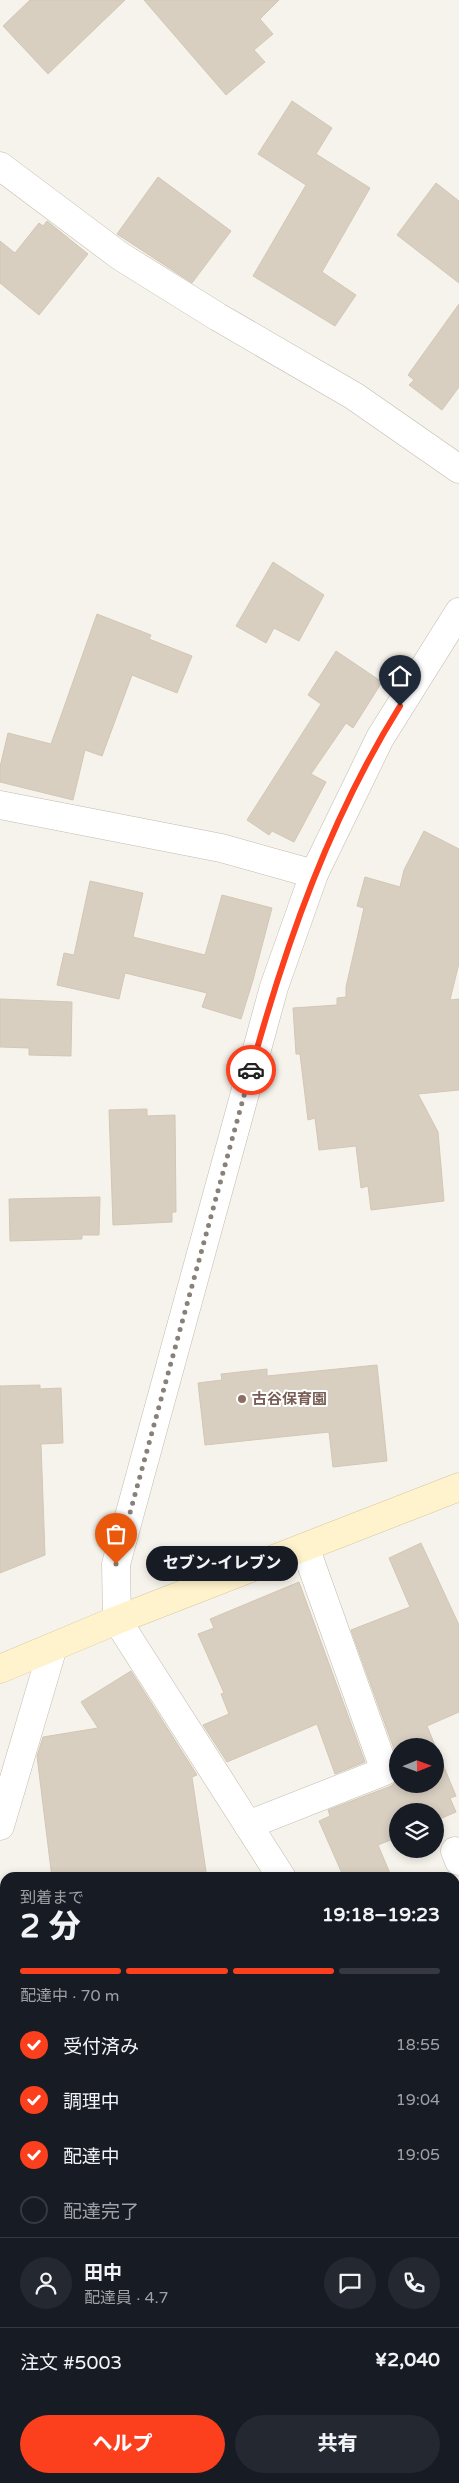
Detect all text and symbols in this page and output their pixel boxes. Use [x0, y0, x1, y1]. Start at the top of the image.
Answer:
pin [379, 655, 421, 706]
icon: home [386, 662, 414, 690]
courier [226, 1045, 276, 1095]
icon: car [237, 1056, 265, 1084]
place label: 古谷保育園 [252, 1390, 327, 1408]
marker: 古谷保育園 [236, 1393, 248, 1405]
pin [95, 1513, 137, 1564]
icon: bag [102, 1520, 130, 1548]
callout: セブン-イレブン [146, 1546, 298, 1582]
text: セブン-イレブン [163, 1553, 281, 1573]
north arrow [389, 1738, 444, 1792]
map controls [389, 1738, 444, 1858]
button: layers [389, 1803, 444, 1858]
text: 到着まで [20, 1888, 84, 1908]
text: 19:18–19:23 [322, 1904, 440, 1926]
text: 2 分 [20, 1908, 80, 1946]
text: 配達中 · 70 m [20, 1986, 119, 2006]
icon: check [20, 2031, 48, 2059]
text: 18:55 [396, 2035, 440, 2055]
text: 受付済み [63, 2036, 139, 2058]
icon: check [20, 2086, 48, 2114]
text: 19:04 [396, 2090, 440, 2110]
text: 調理中 [63, 2091, 120, 2113]
icon: check [20, 2141, 48, 2169]
text: 19:05 [396, 2145, 440, 2165]
text: 配達中 [63, 2146, 120, 2168]
text: 配達完了 [63, 2201, 139, 2223]
button: person [20, 2257, 72, 2309]
button: chat [324, 2257, 376, 2309]
button: phone [388, 2257, 440, 2309]
text: 田中 [84, 2262, 122, 2284]
text: 配達員 · 4.7 [84, 2288, 169, 2308]
text: ¥2,040 [375, 2349, 440, 2371]
text: 注文 #5003 [20, 2352, 122, 2374]
button: ヘルプ [20, 2415, 225, 2473]
button: 共有 [235, 2415, 440, 2473]

